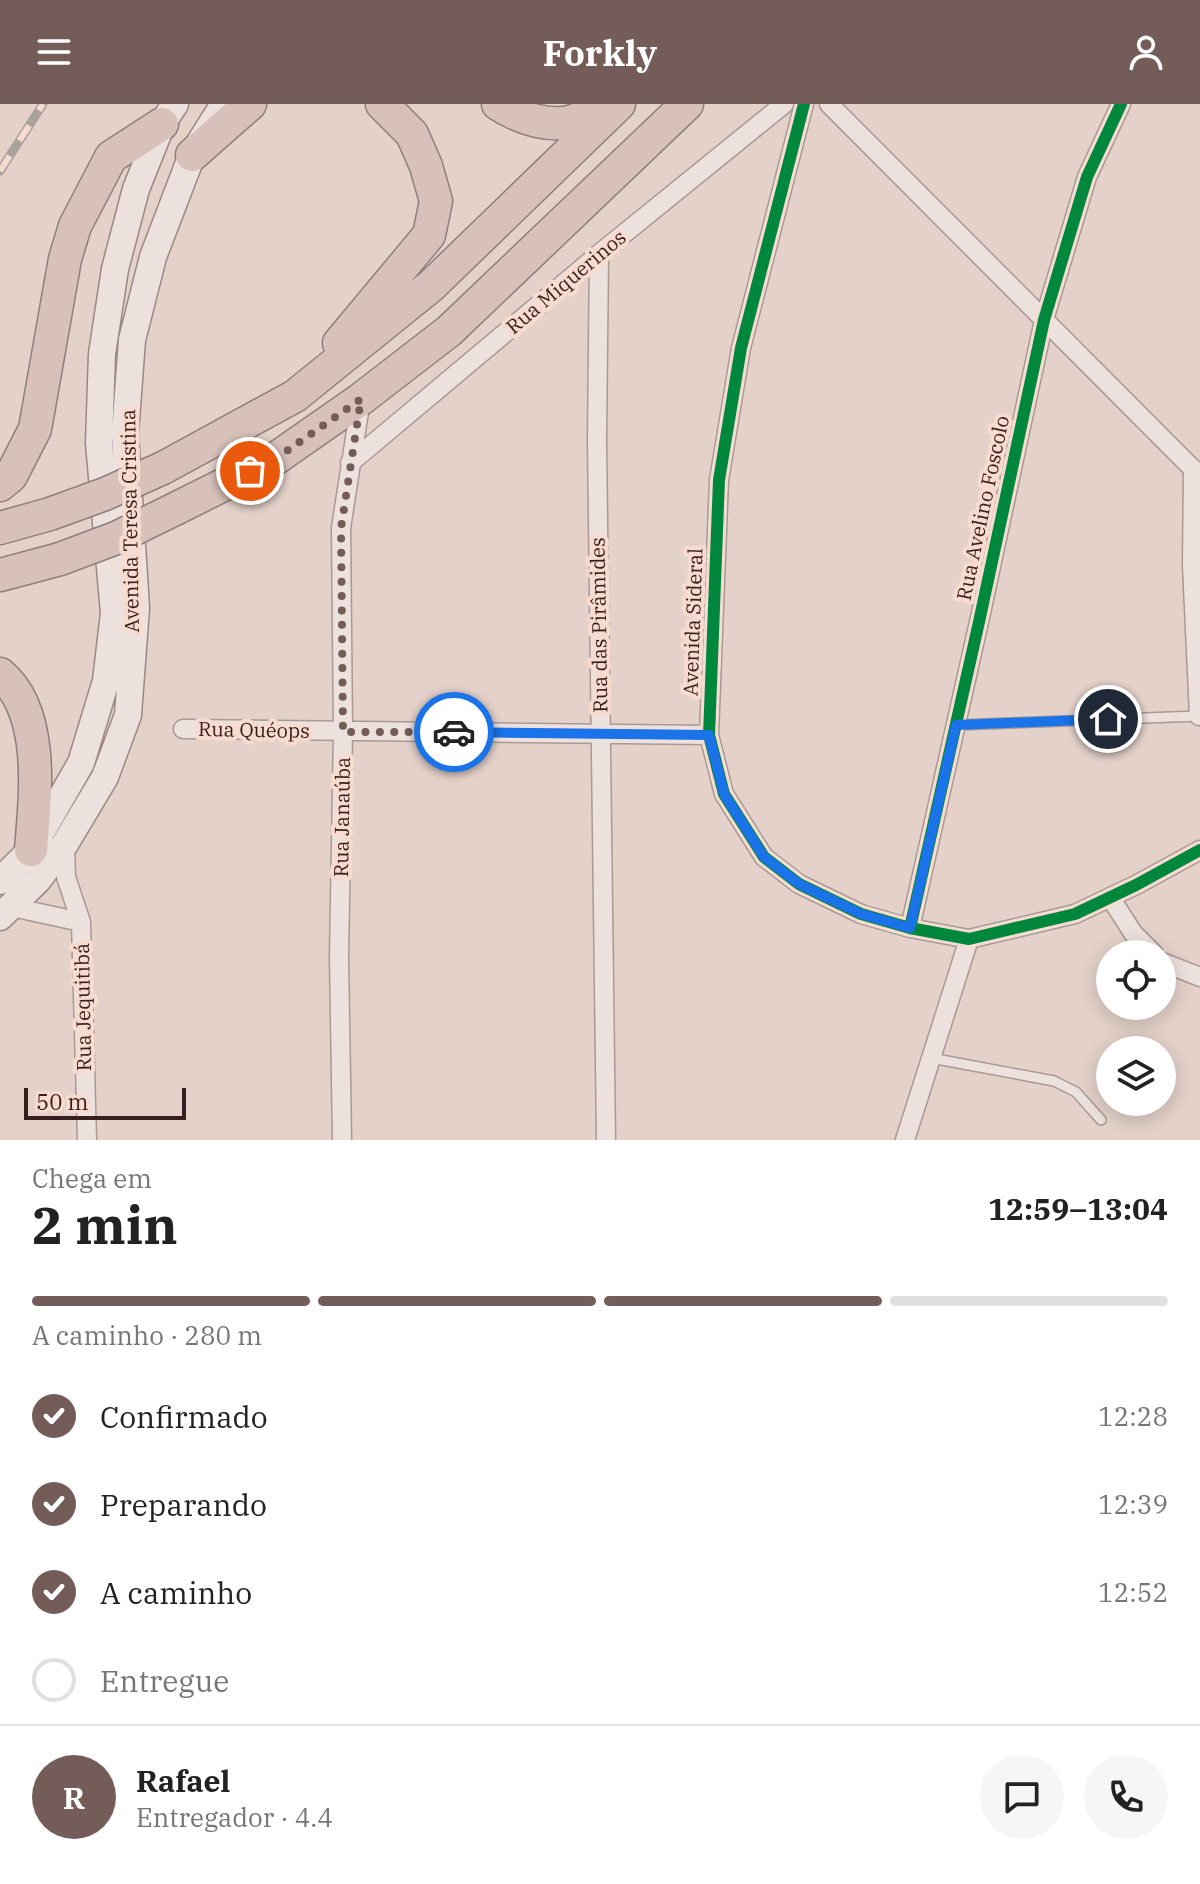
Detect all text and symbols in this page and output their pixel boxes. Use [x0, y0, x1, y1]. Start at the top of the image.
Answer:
text: Forkly [543, 29, 657, 76]
icon: menu [32, 30, 76, 74]
icon: person [1124, 30, 1168, 74]
street label: Rua Miquerinos [500, 223, 631, 340]
street label: Avenida Teresa Cristina [114, 409, 145, 633]
street label: Rua Avelino Foscolo [950, 413, 1015, 603]
pin [216, 437, 284, 505]
icon: bag [228, 449, 272, 493]
street label: Rua das Pirâmides [583, 537, 614, 713]
street label: Avenida Sideral [676, 548, 709, 696]
pin [1074, 685, 1142, 753]
courier [414, 692, 494, 772]
icon: home [1086, 697, 1130, 741]
icon: car [432, 710, 476, 754]
street label: Rua Quéops [198, 715, 310, 744]
street label: Rua Janaúba [327, 757, 356, 877]
map controls [1096, 940, 1176, 1116]
button: locate [1096, 940, 1176, 1020]
street label: Rua Jequitibá [68, 943, 97, 1071]
button: layers [1096, 1036, 1176, 1116]
scale bar [24, 1084, 186, 1120]
text: 50 m [36, 1087, 88, 1116]
text: Chega em [32, 1161, 152, 1195]
text: 12:59–13:04 [988, 1189, 1168, 1228]
text: 2 min [32, 1191, 178, 1258]
text: A caminho · 280 m [32, 1318, 262, 1352]
icon: check [32, 1394, 76, 1438]
text: Confirmado [100, 1397, 268, 1436]
text: 12:28 [1098, 1399, 1168, 1433]
icon: check [32, 1482, 76, 1526]
text: Preparando [100, 1485, 267, 1524]
text: 12:39 [1098, 1487, 1168, 1521]
icon: check [32, 1570, 76, 1614]
text: A caminho [100, 1573, 252, 1612]
text: 12:52 [1098, 1575, 1168, 1609]
text: Entregue [100, 1661, 229, 1700]
button: chat [980, 1755, 1064, 1839]
button: phone [1084, 1755, 1168, 1839]
text: Rafael [136, 1761, 230, 1800]
text: R [63, 1778, 85, 1817]
text: Entregador · 4.4 [136, 1800, 333, 1834]

